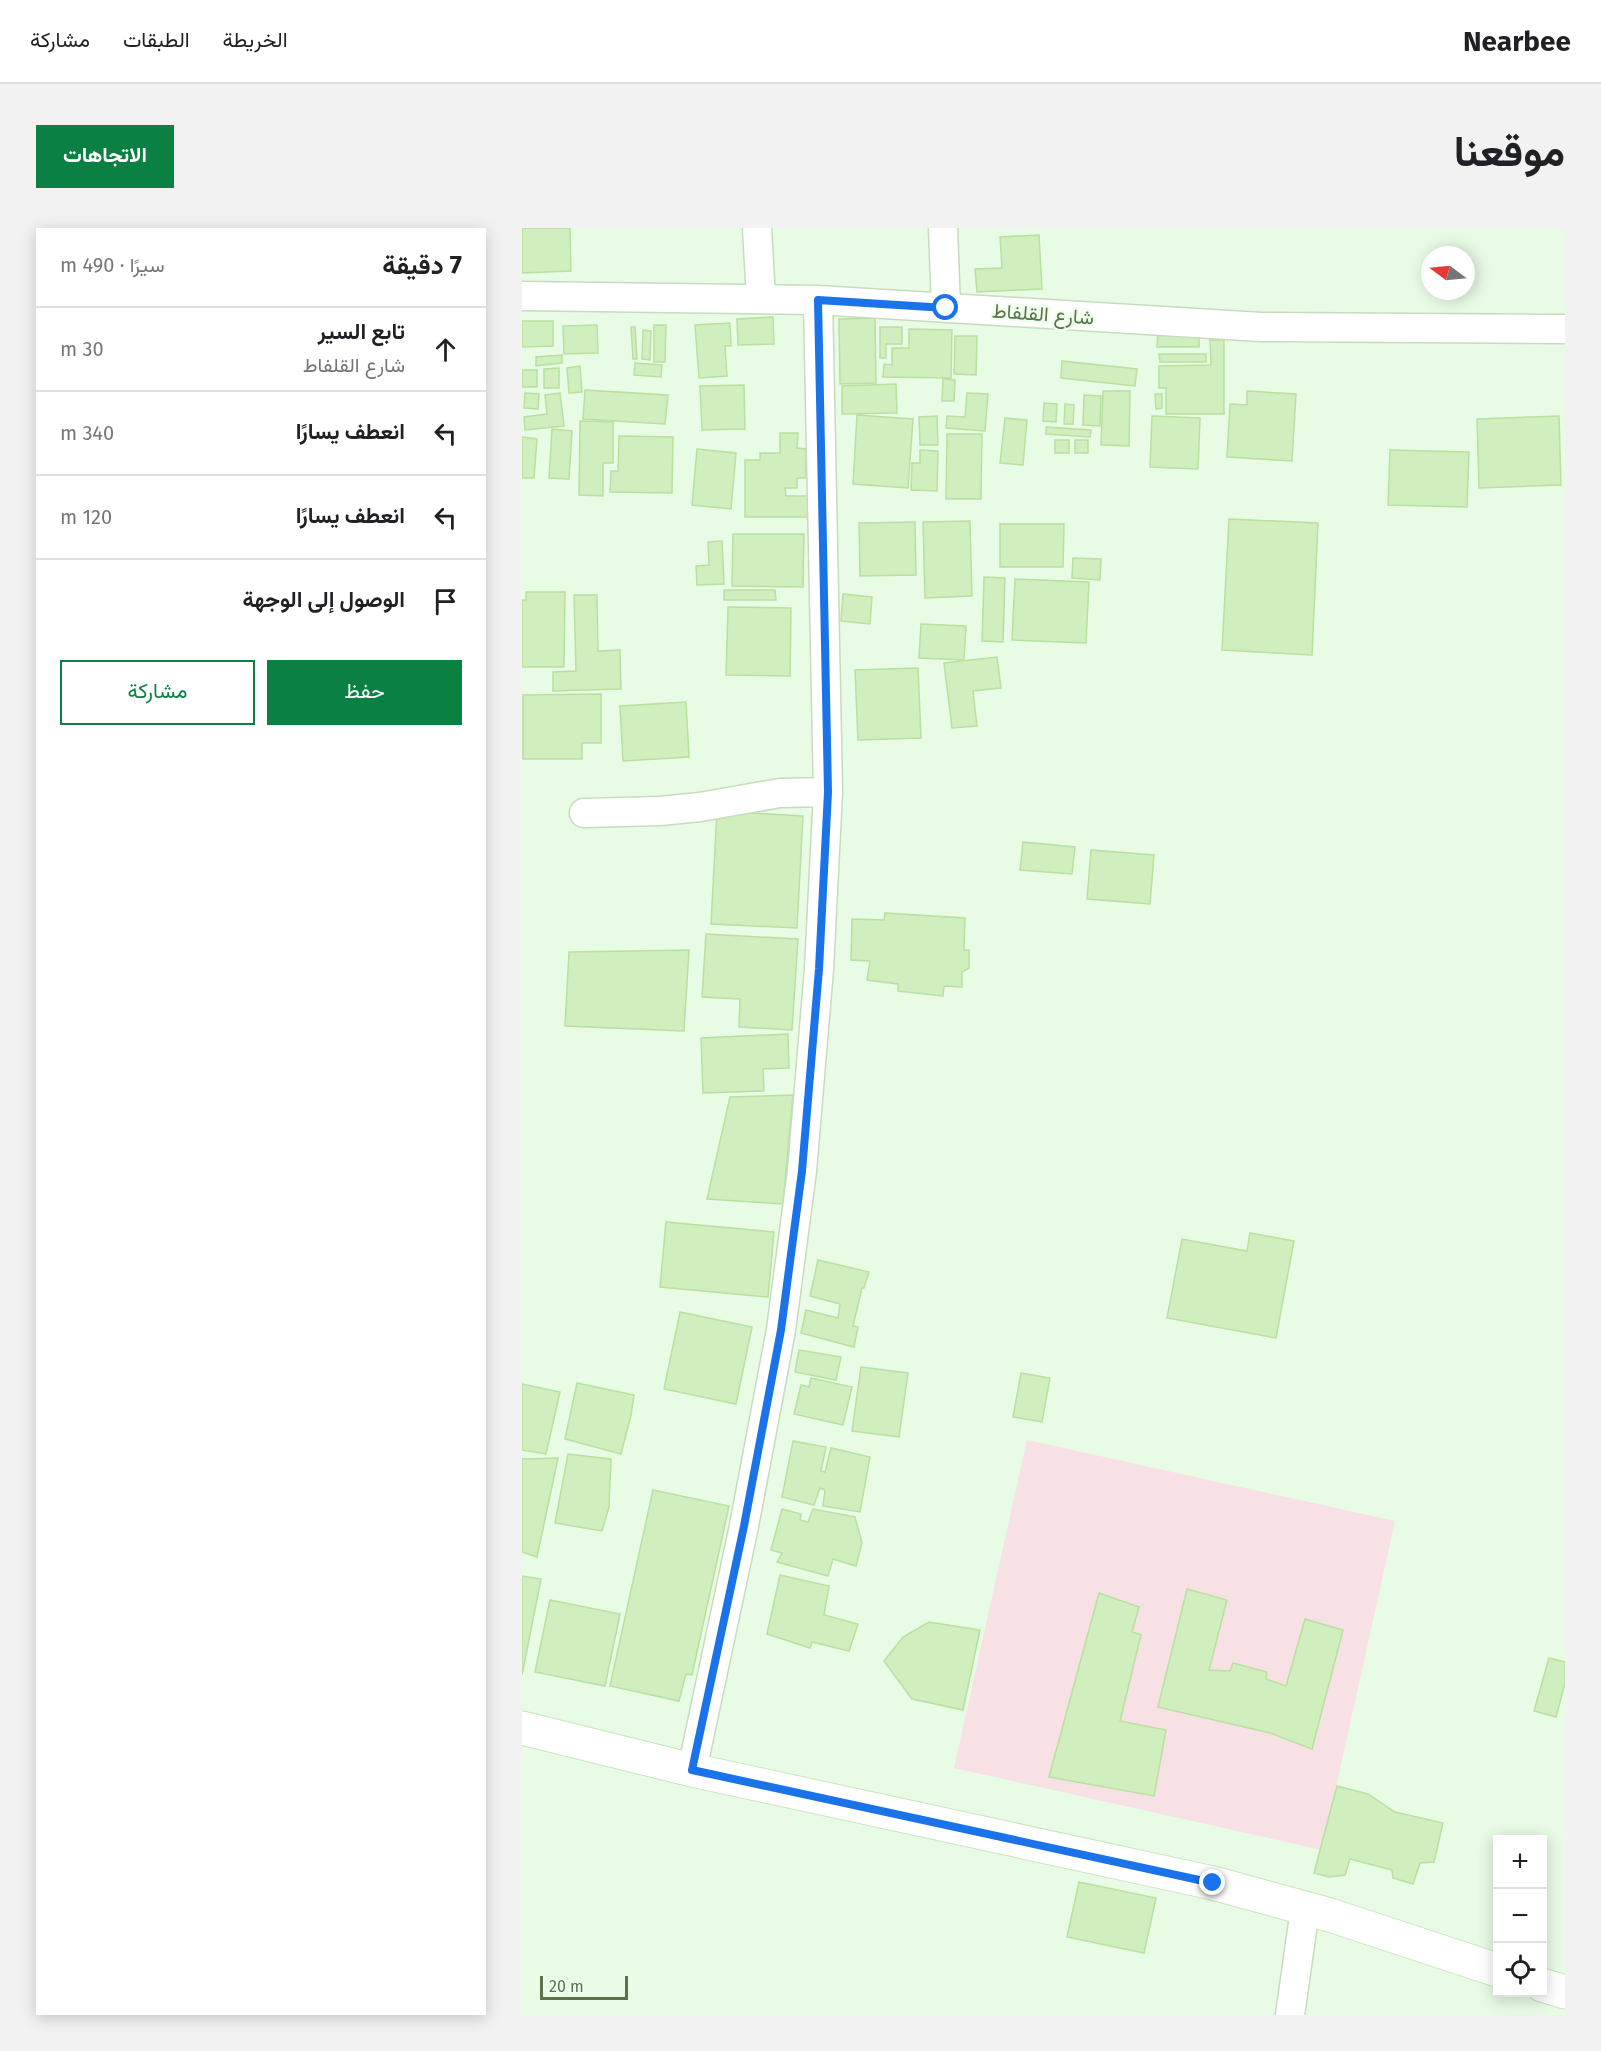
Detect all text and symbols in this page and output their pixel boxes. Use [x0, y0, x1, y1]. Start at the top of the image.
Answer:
text: Nearbee [1463, 25, 1571, 58]
text: مشاركة [30, 27, 90, 53]
text: الطبقات [123, 27, 190, 53]
text: الخريطة [223, 27, 288, 53]
button: الاتجاهات [36, 125, 174, 188]
text: موقعنا [1454, 127, 1565, 177]
north arrow [1421, 246, 1475, 300]
text: 7 دقيقة [382, 250, 462, 281]
text: سيرًا · 490 m [60, 253, 164, 277]
route start [932, 294, 958, 320]
street label: شارع القلفاط [991, 298, 1095, 332]
text: تابع السير [318, 318, 405, 345]
icon: ahead [429, 333, 462, 366]
text: 30 m [60, 337, 104, 361]
text: شارع القلفاط [303, 353, 405, 377]
icon: left [429, 417, 462, 450]
text: انعطف يسارًا [296, 418, 405, 445]
text: 340 m [60, 421, 114, 445]
icon: left [429, 501, 462, 534]
text: انعطف يسارًا [296, 502, 405, 529]
text: 120 m [60, 505, 112, 529]
icon: arrive [429, 585, 462, 618]
text: الوصول إلى الوجهة [242, 586, 405, 613]
button: مشاركة [60, 660, 255, 725]
button: حفظ [267, 660, 462, 725]
map controls [1493, 1835, 1547, 1997]
button: + [1493, 1835, 1547, 1889]
route end [1199, 1869, 1225, 1895]
button: − [1493, 1889, 1547, 1943]
button: locate [1493, 1943, 1547, 1997]
scale bar [540, 1973, 628, 2000]
text: 20 m [549, 1977, 584, 1996]

